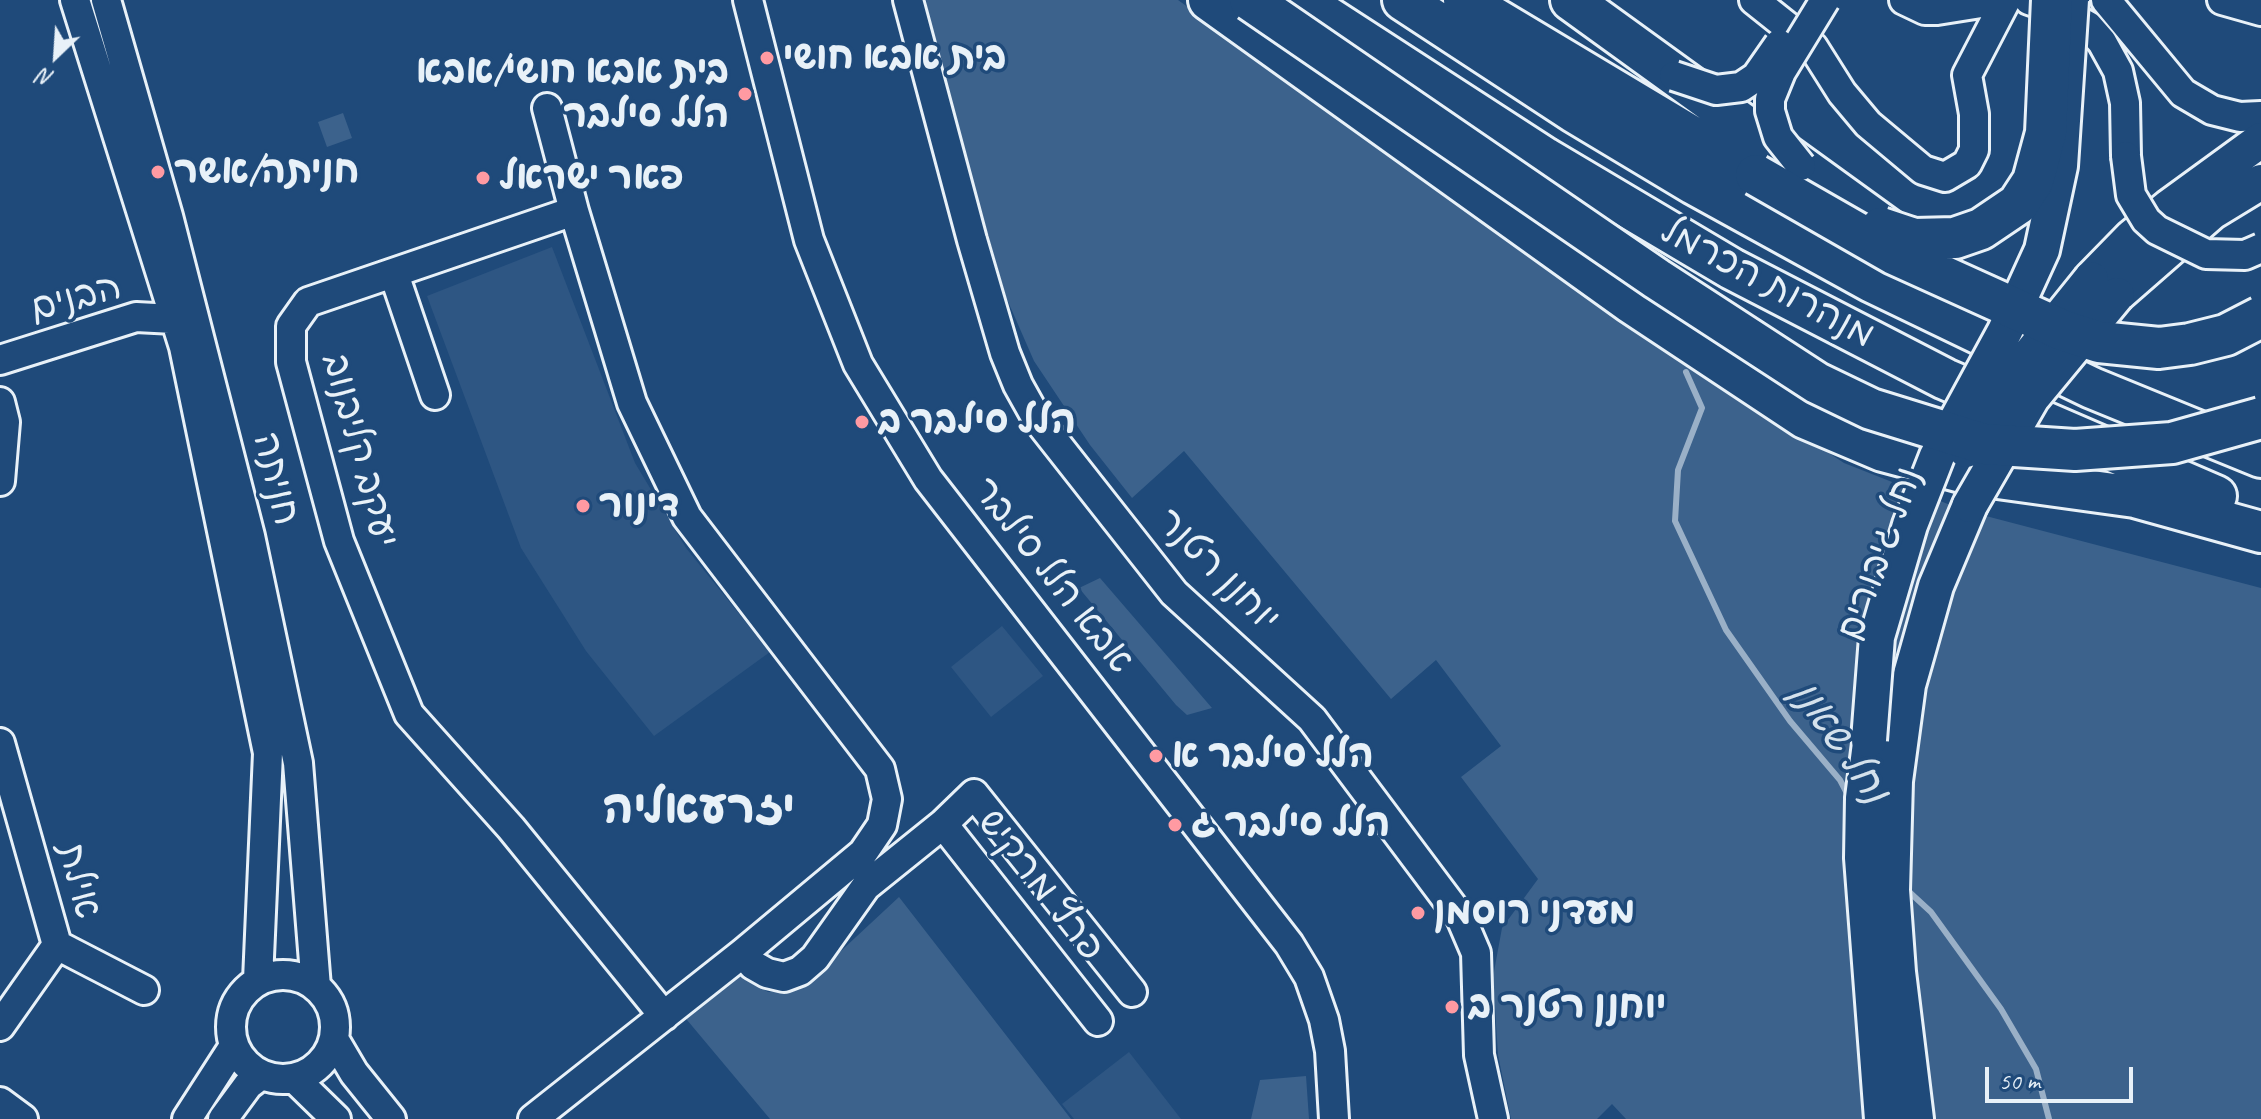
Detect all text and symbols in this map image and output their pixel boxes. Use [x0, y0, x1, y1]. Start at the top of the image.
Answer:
north arrow [16, 16, 96, 96]
place label: בית אבא חושי [783, 35, 1006, 81]
place label: בית אבא חושי/אבא הלל סילבר [416, 49, 729, 138]
marker: בית אבא חושי [758, 49, 776, 67]
text: N [34, 62, 58, 93]
marker: בית אבא חושי/אבא הלל סילבר [736, 85, 754, 103]
place label: חניתה/אשר [174, 149, 359, 195]
place label: פאר ישראל [499, 155, 684, 201]
marker: חניתה/אשר [149, 163, 167, 181]
marker: פאר ישראל [474, 169, 492, 187]
street label: מנהרות הכרמל [1652, 209, 1882, 359]
street label: הבנים [25, 265, 127, 333]
street label: יעקב קליבנוב [311, 349, 407, 553]
place label: הלל סילבר ב [878, 399, 1076, 445]
marker: הלל סילבר ב [853, 413, 871, 431]
street label: חניתה [242, 428, 308, 530]
street label: נחל גיבורים [1829, 461, 1933, 647]
street label: אבא הלל סילבר [961, 469, 1143, 683]
place label: דינור [599, 483, 680, 529]
marker: דינור [574, 497, 592, 515]
street label: יוחנן רטנר [1146, 500, 1288, 642]
water label: נחל שאנן [1780, 672, 1898, 814]
place label: הלל סילבר א [1172, 733, 1374, 779]
marker: הלל סילבר א [1147, 747, 1165, 765]
district label: יזרעאליה [603, 782, 795, 838]
street label: פרץ מרקיש [967, 801, 1113, 971]
place label: הלל סילבר ג [1191, 802, 1390, 848]
marker: הלל סילבר ג [1166, 816, 1184, 834]
street label: אילת [46, 838, 110, 924]
place label: מעדני רוסמן [1434, 890, 1635, 936]
marker: מעדני רוסמן [1409, 904, 1427, 922]
place label: יוחנן רטנר ב [1468, 984, 1666, 1030]
marker: יוחנן רטנר ב [1443, 998, 1461, 1016]
scale bar [1989, 1051, 2137, 1101]
text: 50 m [1999, 1066, 2040, 1096]

